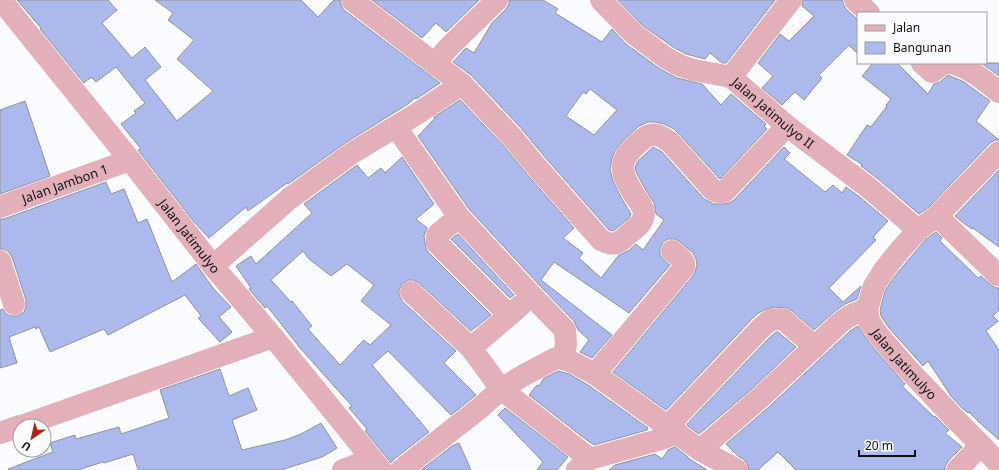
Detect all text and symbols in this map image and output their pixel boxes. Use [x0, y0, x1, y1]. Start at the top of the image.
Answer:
legend [857, 12, 987, 64]
text: Jalan [892, 19, 920, 36]
text: Bangunan [893, 39, 951, 56]
street label: Jalan Jatimulyo II [727, 72, 818, 153]
street label: Jalan Jambon 1 [17, 160, 111, 208]
street label: Jalan Jatimulyo [153, 193, 224, 277]
street label: Jalan Jatimulyo [866, 323, 941, 403]
north arrow [12, 418, 52, 458]
scale bar [859, 432, 915, 458]
text: 20 m [865, 437, 893, 454]
text: U [18, 438, 34, 455]

